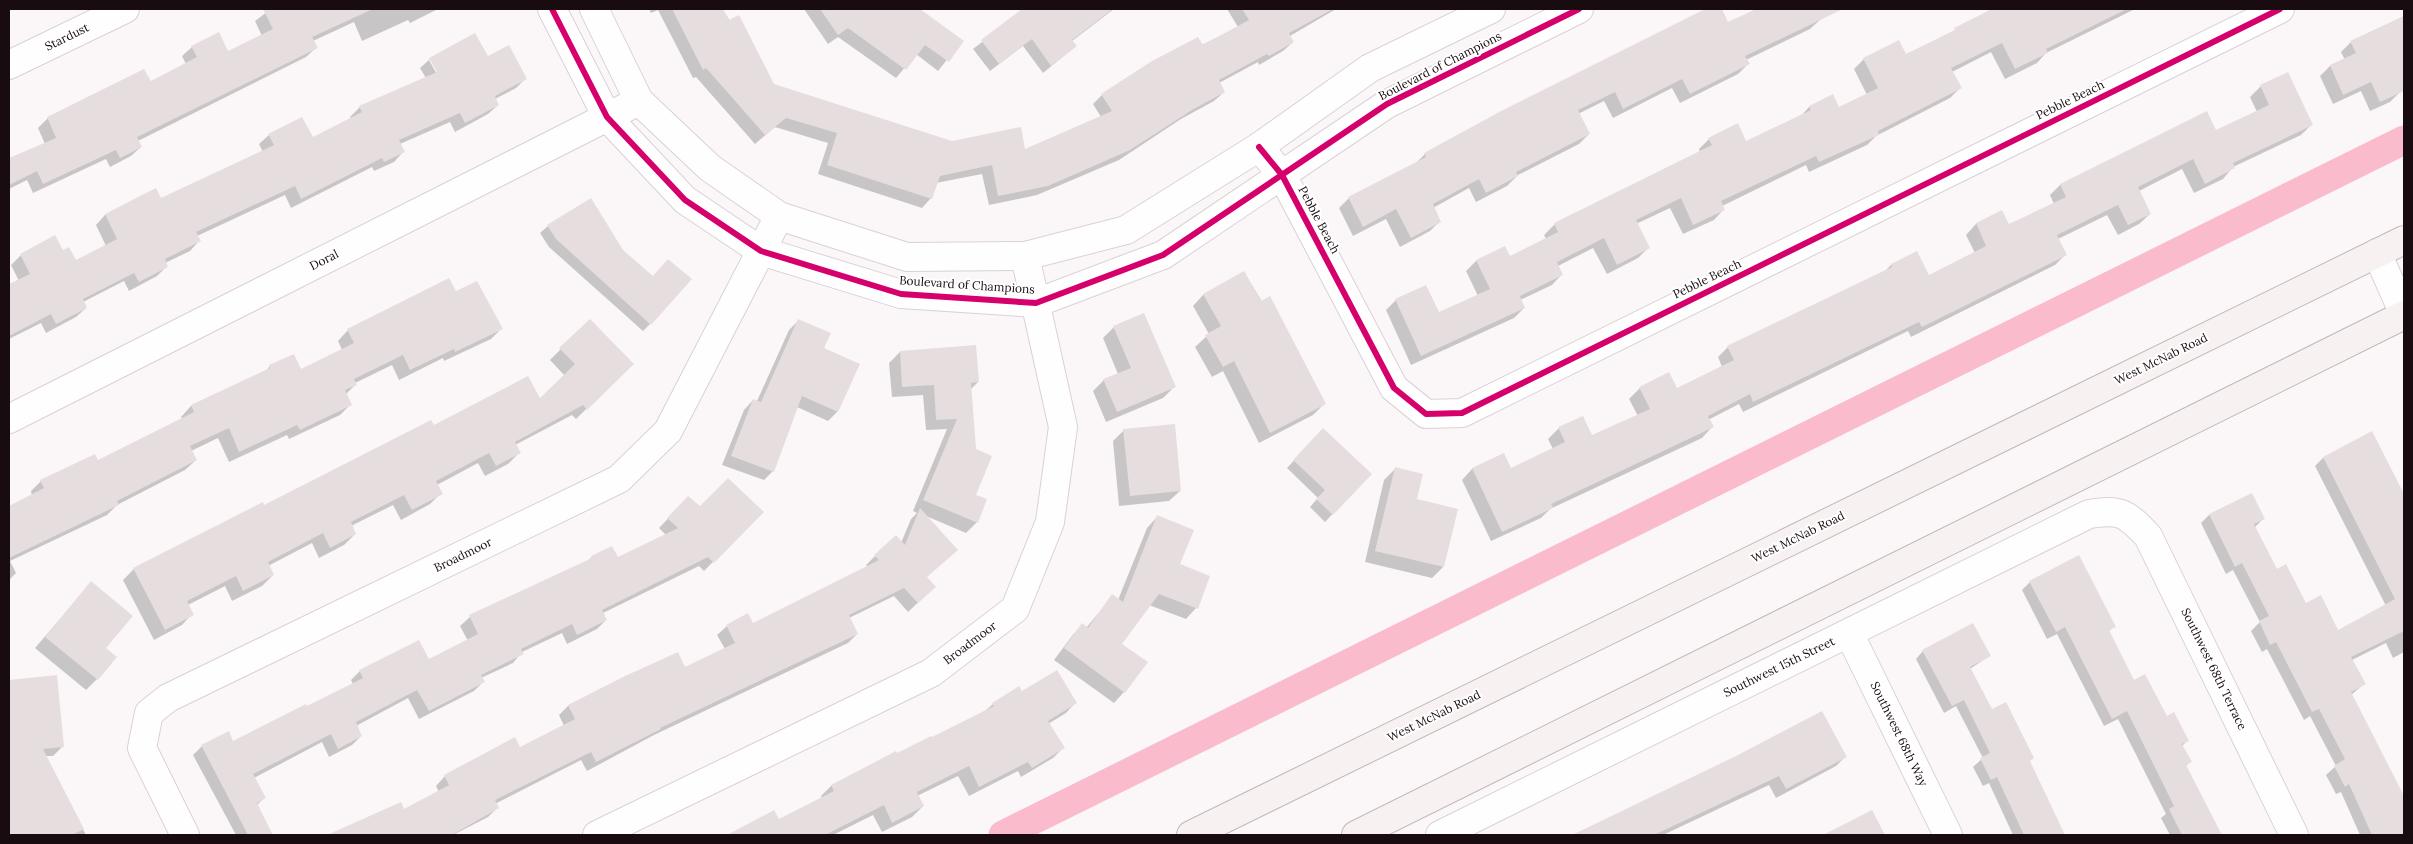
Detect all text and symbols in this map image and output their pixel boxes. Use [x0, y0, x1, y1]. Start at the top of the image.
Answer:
street label: Stardust [42, 19, 92, 54]
street label: Boulevard of Champions [1376, 28, 1504, 103]
street label: Pebble Beach [2033, 77, 2106, 123]
street label: Pebble Beach [1295, 183, 1343, 256]
street label: Doral [307, 246, 341, 273]
street label: Pebble Beach [1670, 256, 1743, 302]
street label: Boulevard of Champions [899, 272, 1036, 297]
street label: West McNab Road [2112, 330, 2210, 388]
street label: West McNab Road [1749, 508, 1847, 566]
street label: Broadmoor [431, 534, 495, 575]
street label: Southwest 68th Terrace [2178, 605, 2251, 733]
street label: Broadmoor [940, 617, 1000, 668]
street label: Southwest 15th Street [1721, 633, 1837, 700]
street label: Southwest 68th Way [1868, 679, 1932, 789]
street label: West McNab Road [1385, 687, 1483, 745]

